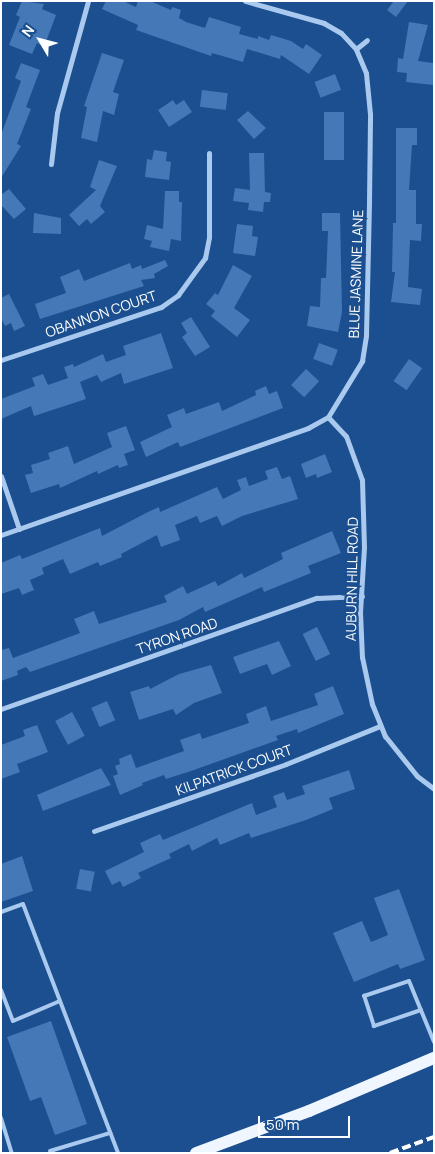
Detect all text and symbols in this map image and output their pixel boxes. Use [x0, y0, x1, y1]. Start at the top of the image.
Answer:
north arrow [15, 15, 65, 65]
text: N [17, 21, 38, 40]
street label: BLUE JASMINE LANE [345, 209, 367, 339]
street label: OBANNON COURT [43, 287, 159, 341]
street label: AUBURN HILL ROAD [343, 516, 361, 642]
street label: TYRON ROAD [134, 614, 220, 658]
street label: KILPATRICK COURT [173, 741, 295, 799]
scale bar [260, 1106, 352, 1138]
text: 50 m [266, 1114, 300, 1135]

